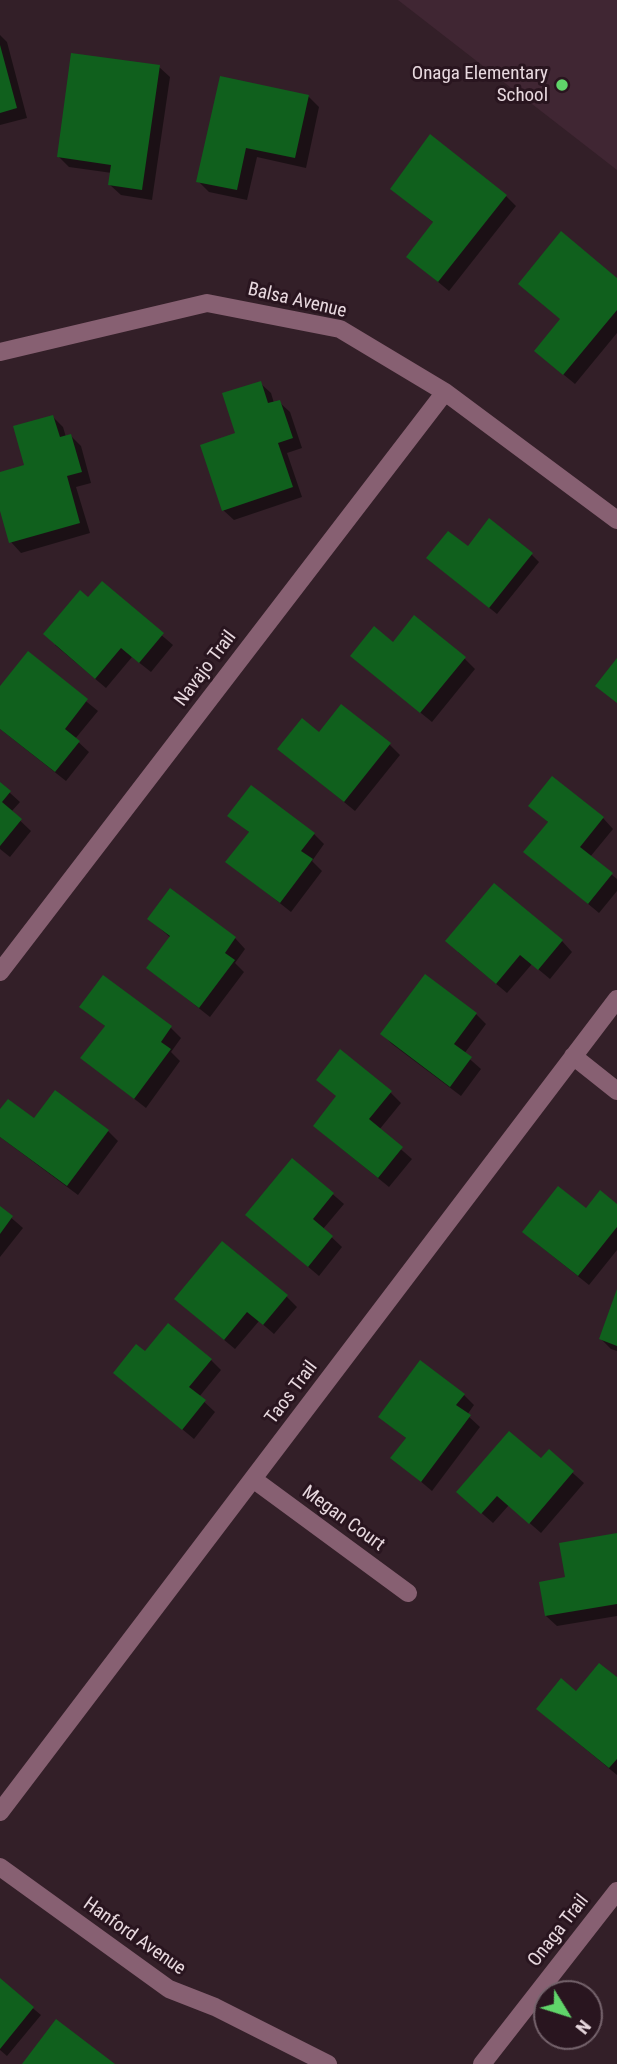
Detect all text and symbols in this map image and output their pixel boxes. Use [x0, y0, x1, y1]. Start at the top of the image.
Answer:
place label: Onaga Elementary School [412, 63, 548, 107]
marker: Onaga Elementary School [554, 77, 570, 93]
street label: Balsa Avenue [245, 279, 349, 323]
street label: Navajo Trail [170, 627, 242, 711]
street label: Taos Trail [261, 1357, 323, 1429]
street label: Megan Court [297, 1481, 389, 1557]
street label: Onaga Trail [524, 1890, 594, 1972]
street label: Hanford Avenue [78, 1893, 190, 1981]
north arrow [533, 1980, 603, 2050]
text: N [571, 2015, 596, 2039]

